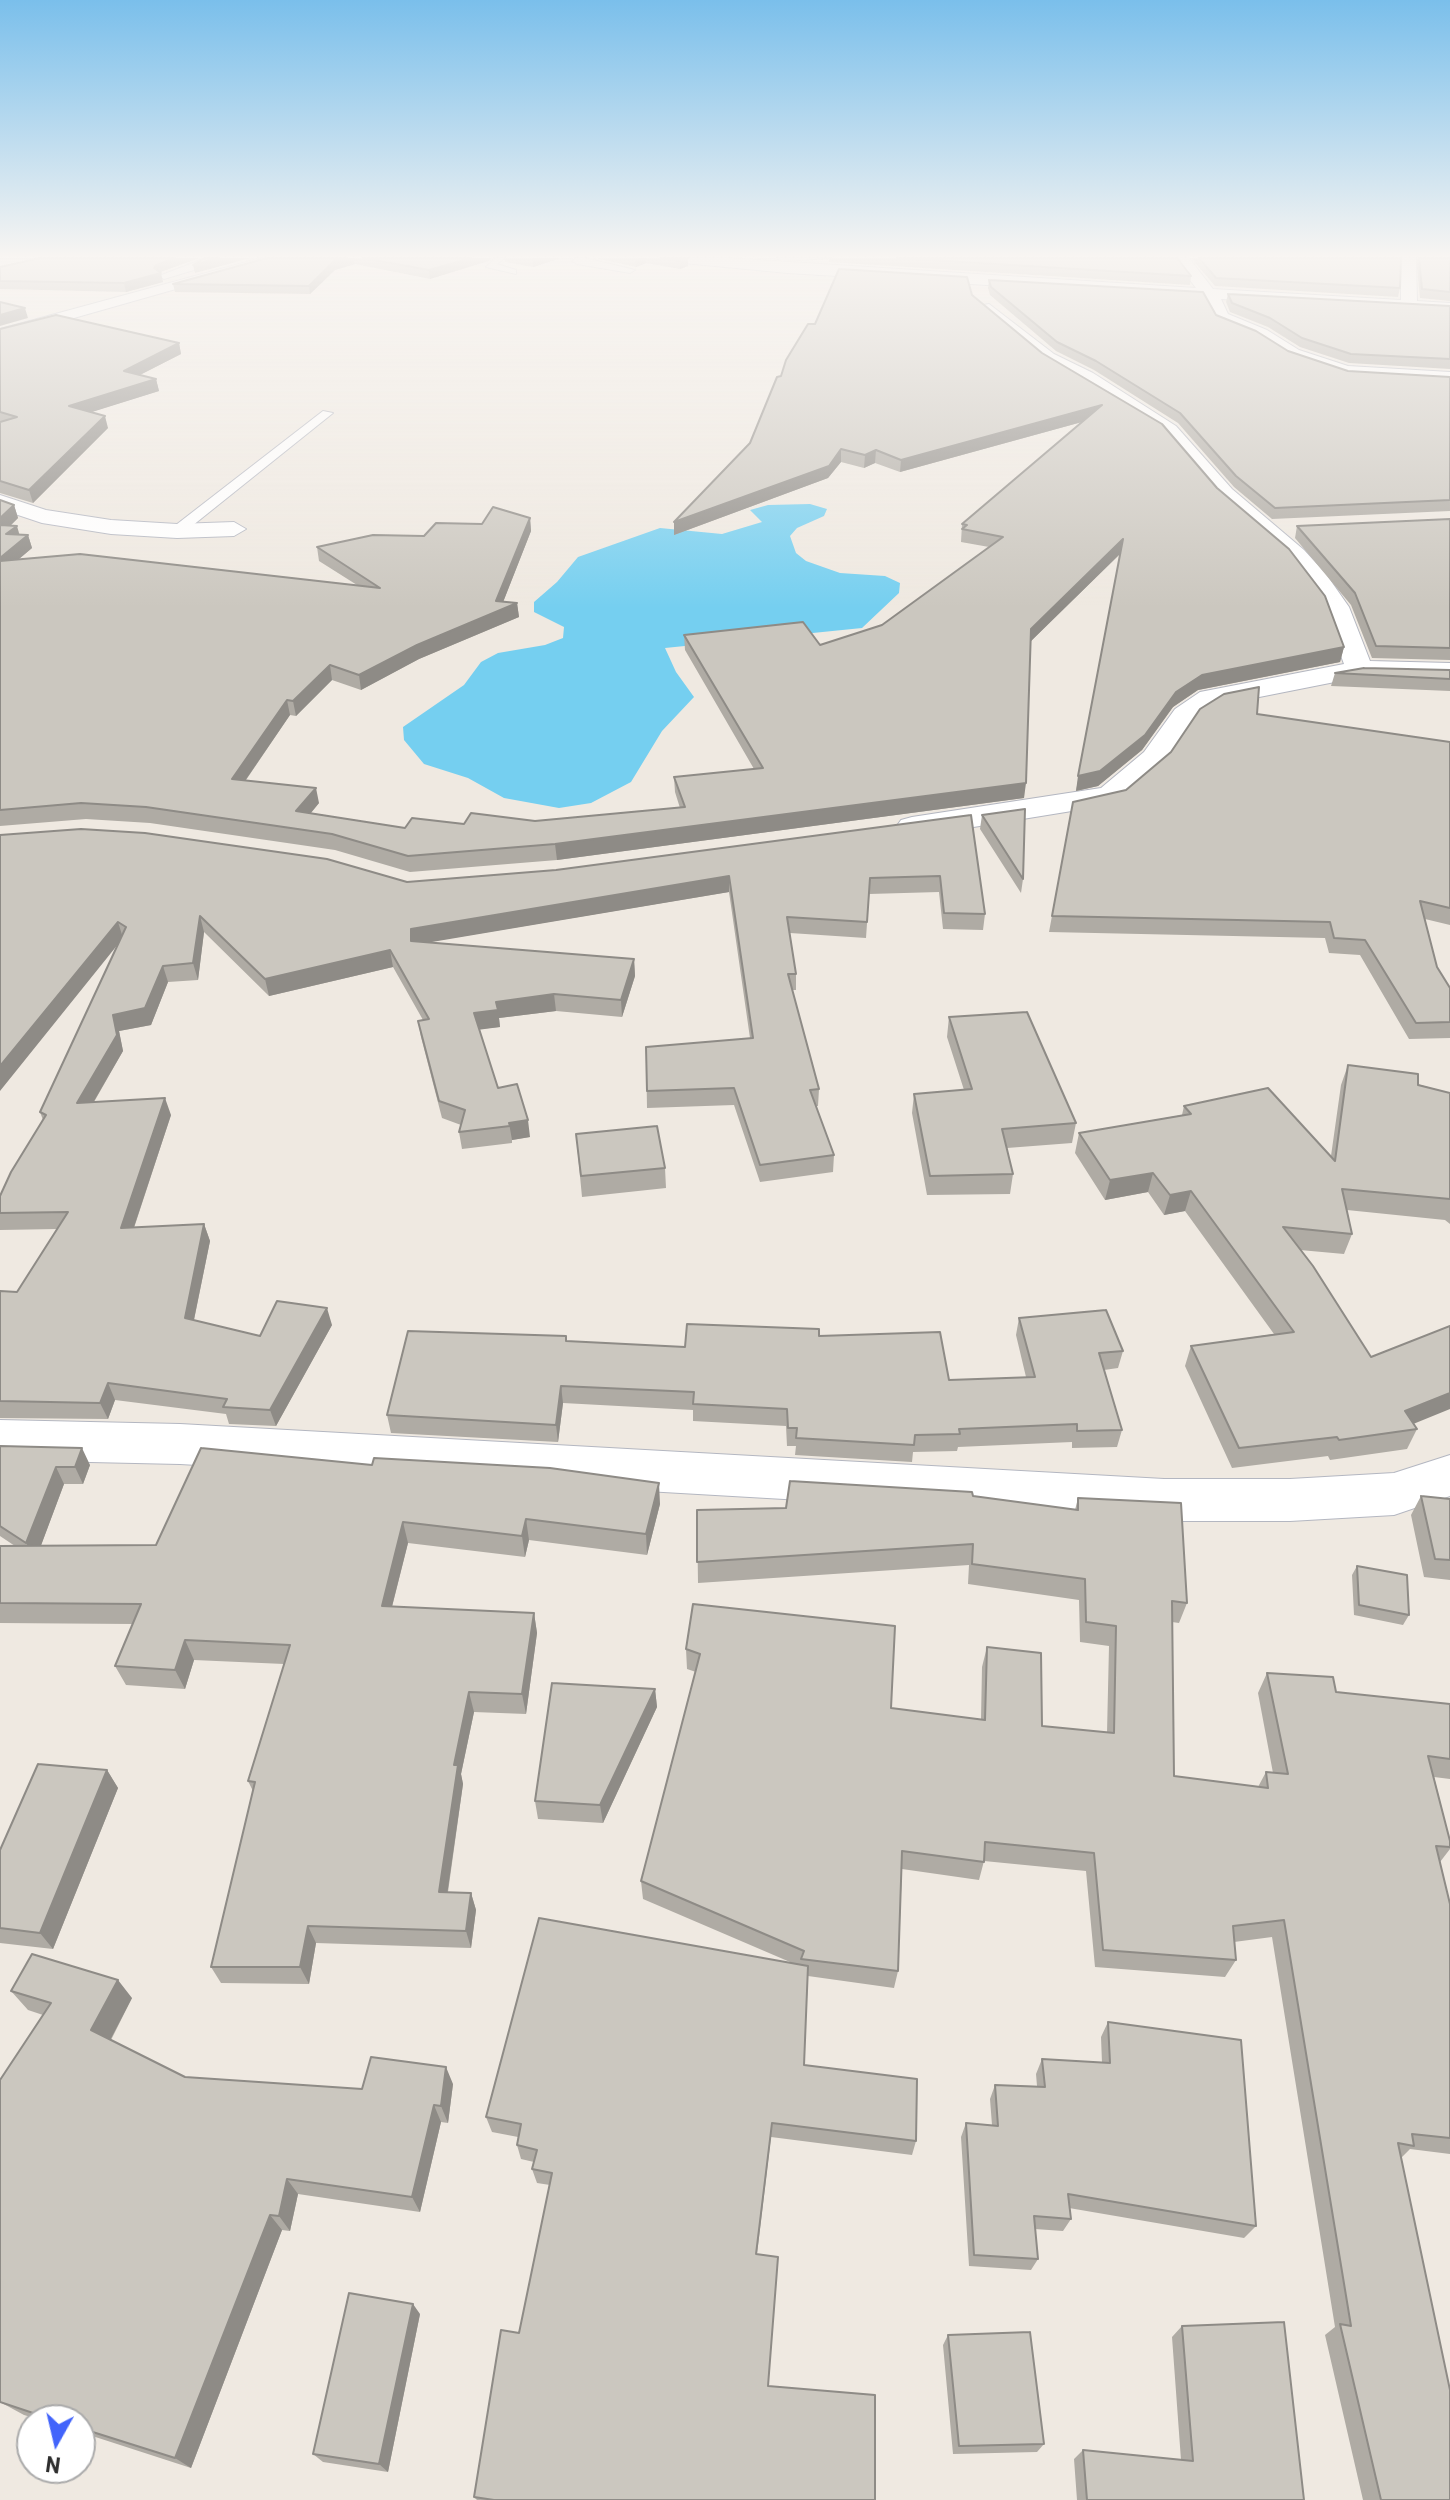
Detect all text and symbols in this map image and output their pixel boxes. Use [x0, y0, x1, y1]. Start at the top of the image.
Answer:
north arrow [16, 2404, 96, 2484]
text: N [44, 2452, 62, 2480]

